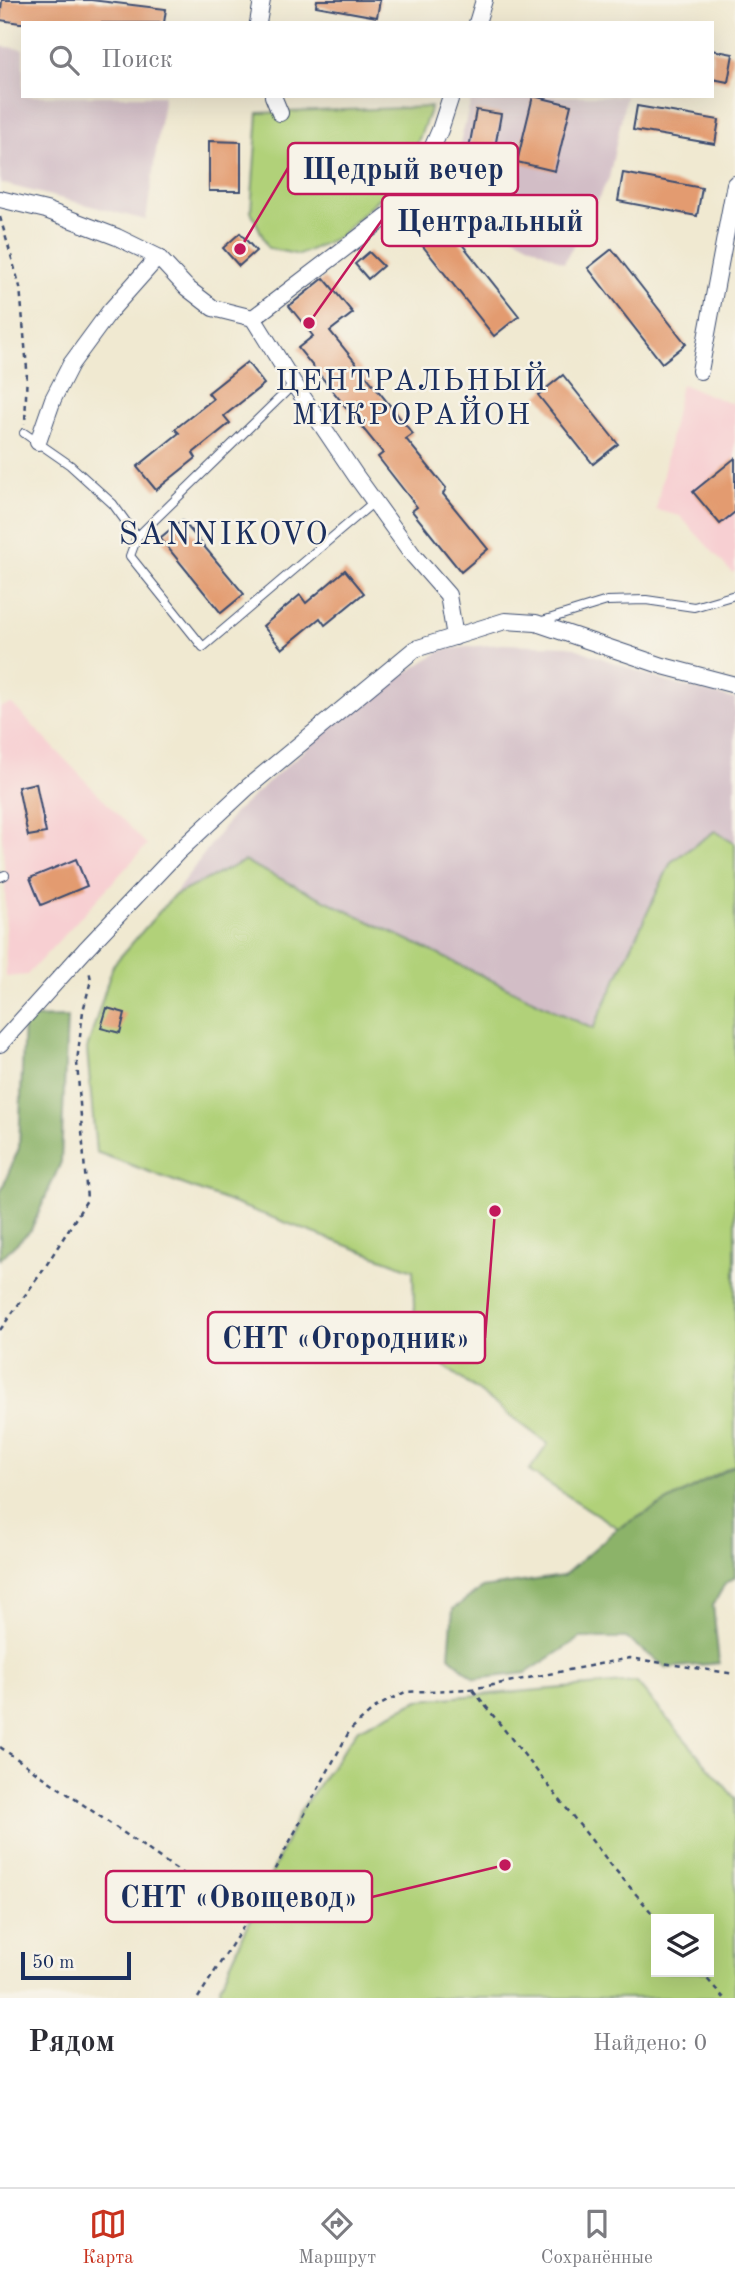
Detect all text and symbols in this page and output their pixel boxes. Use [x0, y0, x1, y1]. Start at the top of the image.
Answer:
search box [21, 21, 714, 98]
icon: search [45, 41, 83, 79]
text: Поиск [101, 47, 173, 73]
callout: Щедрый вечер [288, 143, 518, 194]
text: Щедрый вечер [302, 156, 504, 186]
callout: Центральный [382, 195, 597, 246]
text: Центральный [397, 208, 583, 238]
district label: ЦЕНТРАЛЬНЫЙ МИКРОРАЙОН [275, 361, 549, 431]
district label: SANNIKOVO [118, 520, 330, 552]
callout: СНТ «Огородник» [208, 1312, 485, 1363]
text: СНТ «Огородник» [222, 1325, 470, 1355]
callout: СНТ «Овощевод» [106, 1871, 372, 1922]
text: СНТ «Овощевод» [120, 1884, 358, 1914]
map controls [651, 1914, 714, 1977]
button: layers [651, 1914, 714, 1977]
scale bar [21, 1949, 131, 1981]
text: 50 m [32, 1954, 74, 1973]
text: Рядом [28, 2028, 115, 2058]
text: Найдено: 0 [593, 2032, 707, 2055]
tab: Карта [82, 2205, 134, 2270]
tab: Маршрут [298, 2205, 376, 2270]
tab: Сохранённые [541, 2205, 653, 2270]

